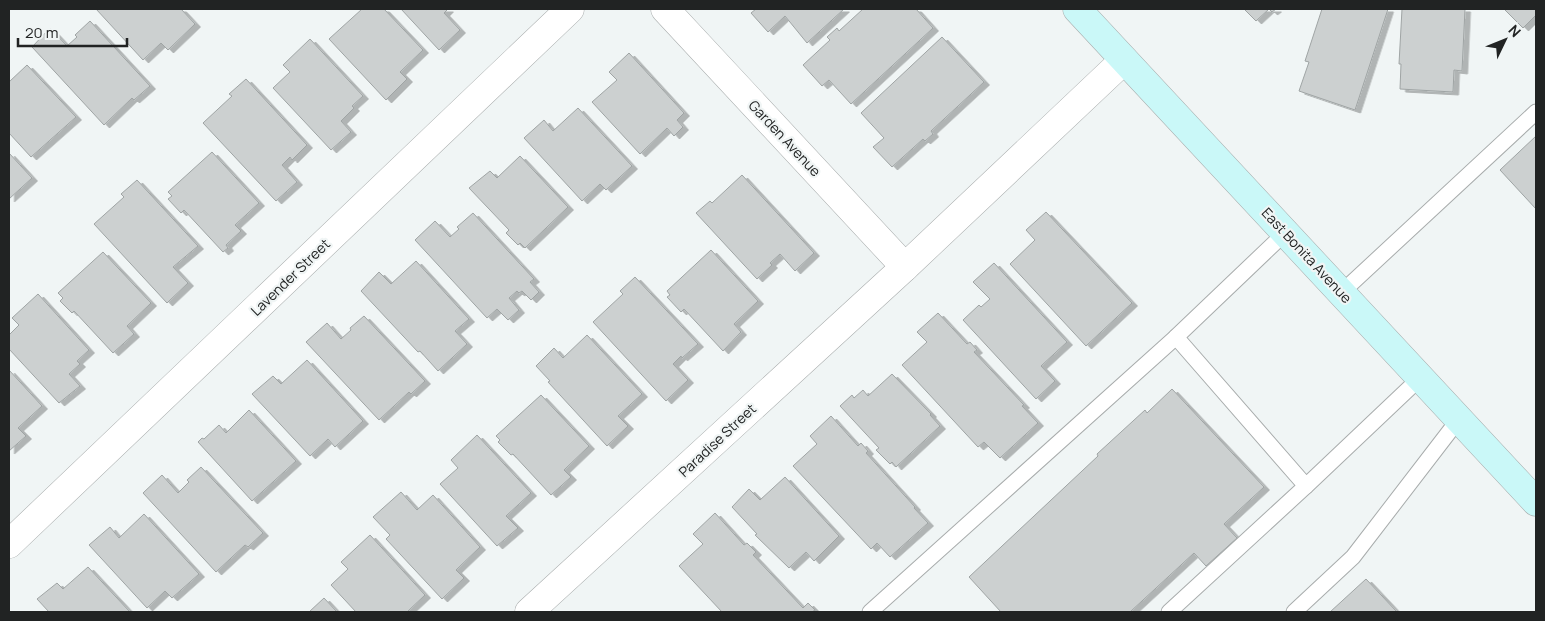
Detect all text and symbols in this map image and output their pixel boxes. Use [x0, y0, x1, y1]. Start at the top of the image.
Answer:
scale bar [18, 15, 126, 47]
north arrow [1480, 15, 1530, 65]
text: N [1504, 21, 1525, 41]
text: 20 m [25, 22, 58, 43]
street label: Garden Avenue [745, 96, 825, 180]
street label: East Bonita Avenue [1258, 203, 1356, 307]
street label: Lavender Street [246, 234, 334, 320]
street label: Paradise Street [674, 399, 760, 481]

